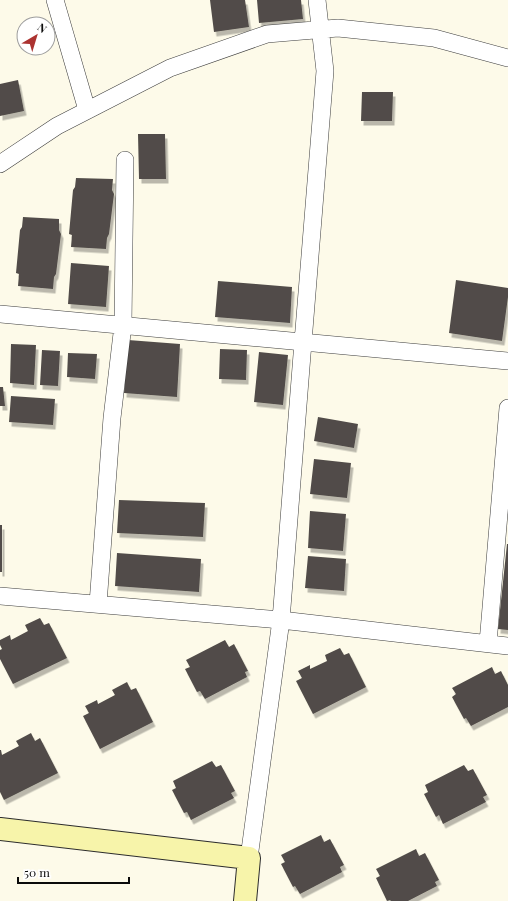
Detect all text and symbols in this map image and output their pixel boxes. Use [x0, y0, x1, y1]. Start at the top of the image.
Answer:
north arrow [16, 16, 56, 56]
text: N [35, 19, 50, 36]
scale bar [18, 859, 129, 885]
text: 50 m [24, 864, 50, 880]

